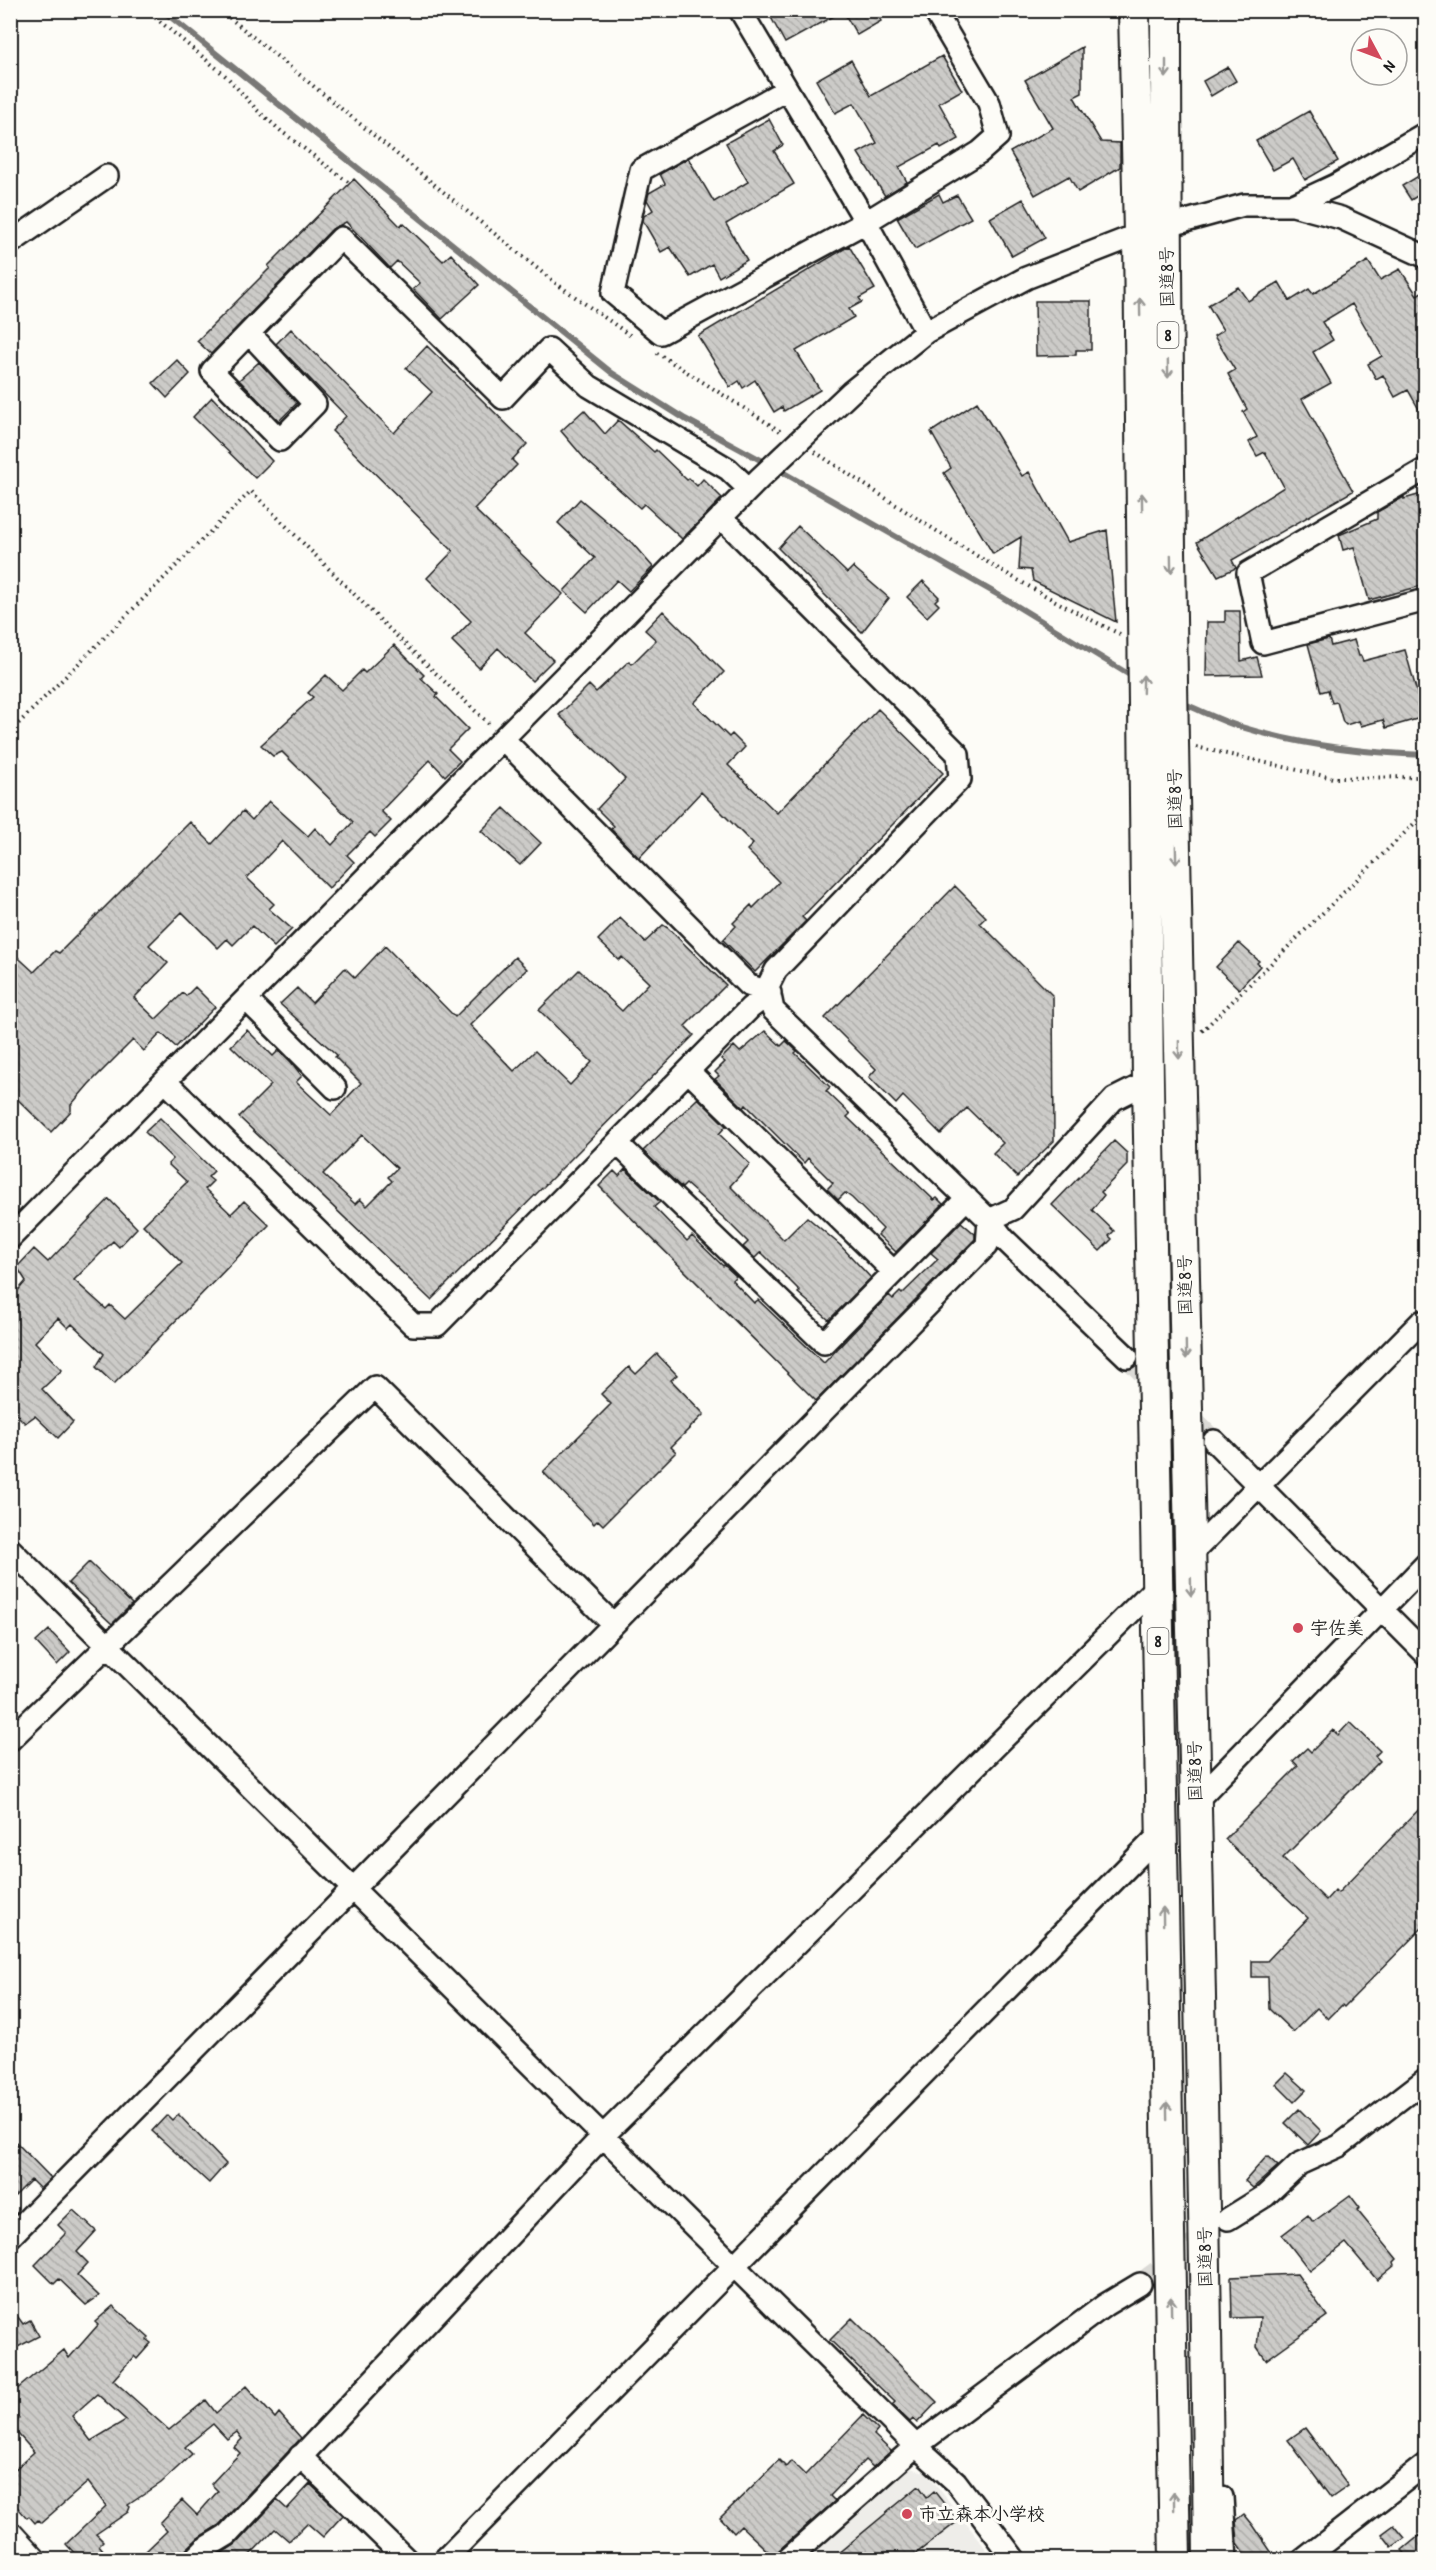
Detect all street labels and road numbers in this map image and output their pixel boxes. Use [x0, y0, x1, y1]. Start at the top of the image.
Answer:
street label: 国道8号 [1153, 246, 1180, 308]
road number: 8 [1158, 322, 1178, 348]
street label: 国道8号 [1161, 768, 1188, 830]
street label: 国道8号 [1171, 1254, 1198, 1316]
road number: 8 [1148, 1628, 1168, 1654]
street label: 国道8号 [1181, 1740, 1208, 1802]
street label: 国道8号 [1191, 2226, 1218, 2288]

